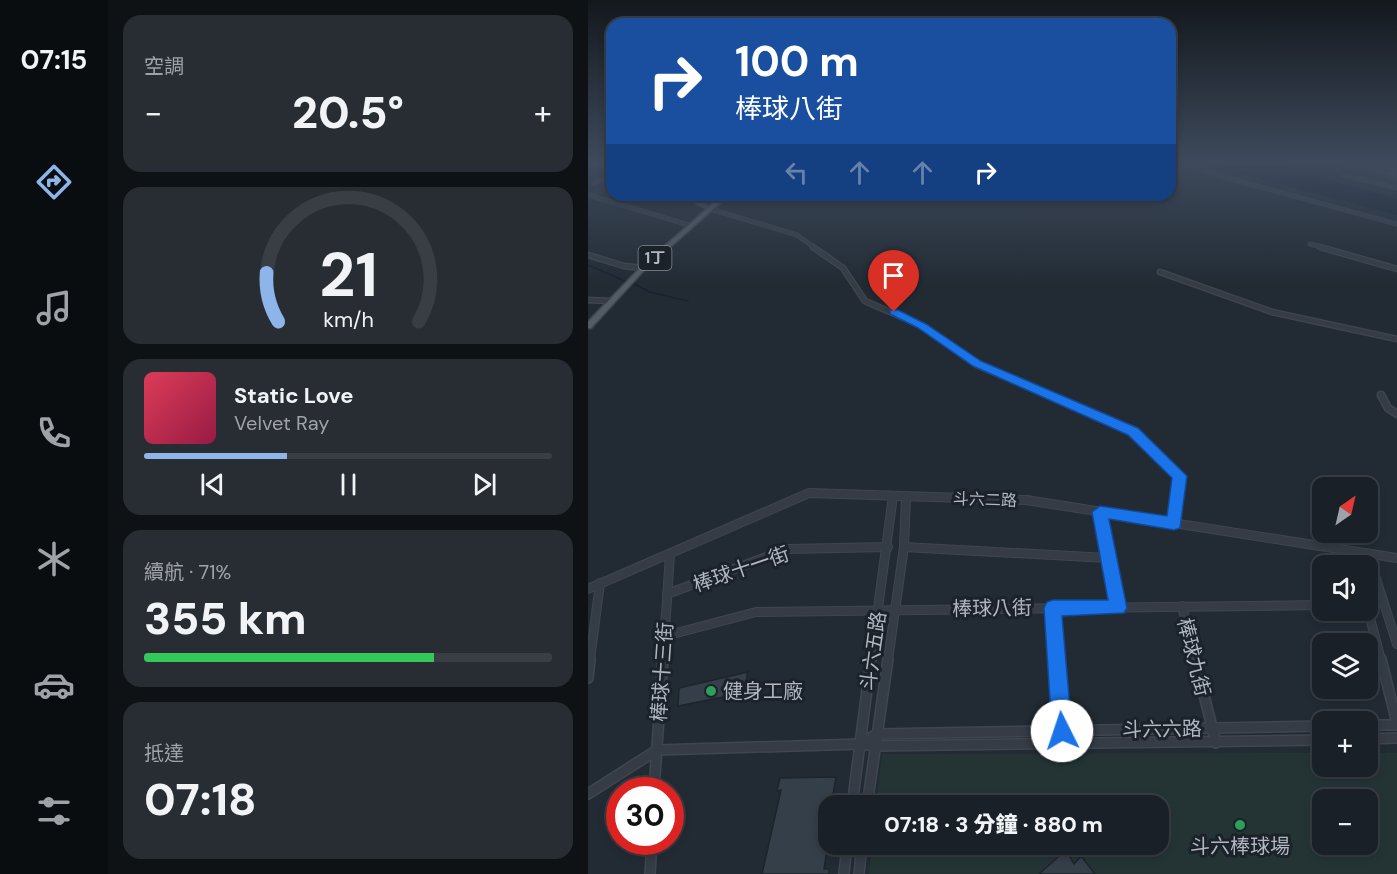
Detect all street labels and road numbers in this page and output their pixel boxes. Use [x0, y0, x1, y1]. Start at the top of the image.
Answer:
road number: 1丁 [638, 246, 672, 270]
street label: 斗六二路 [953, 488, 1017, 511]
street label: 棒球十一街 [689, 540, 793, 598]
street label: 棒球八街 [952, 594, 1032, 622]
street label: 斗六五路 [855, 610, 891, 692]
street label: 棒球九街 [1172, 615, 1216, 699]
street label: 棒球十三街 [646, 621, 678, 723]
street label: 斗六六路 [1122, 715, 1202, 743]

